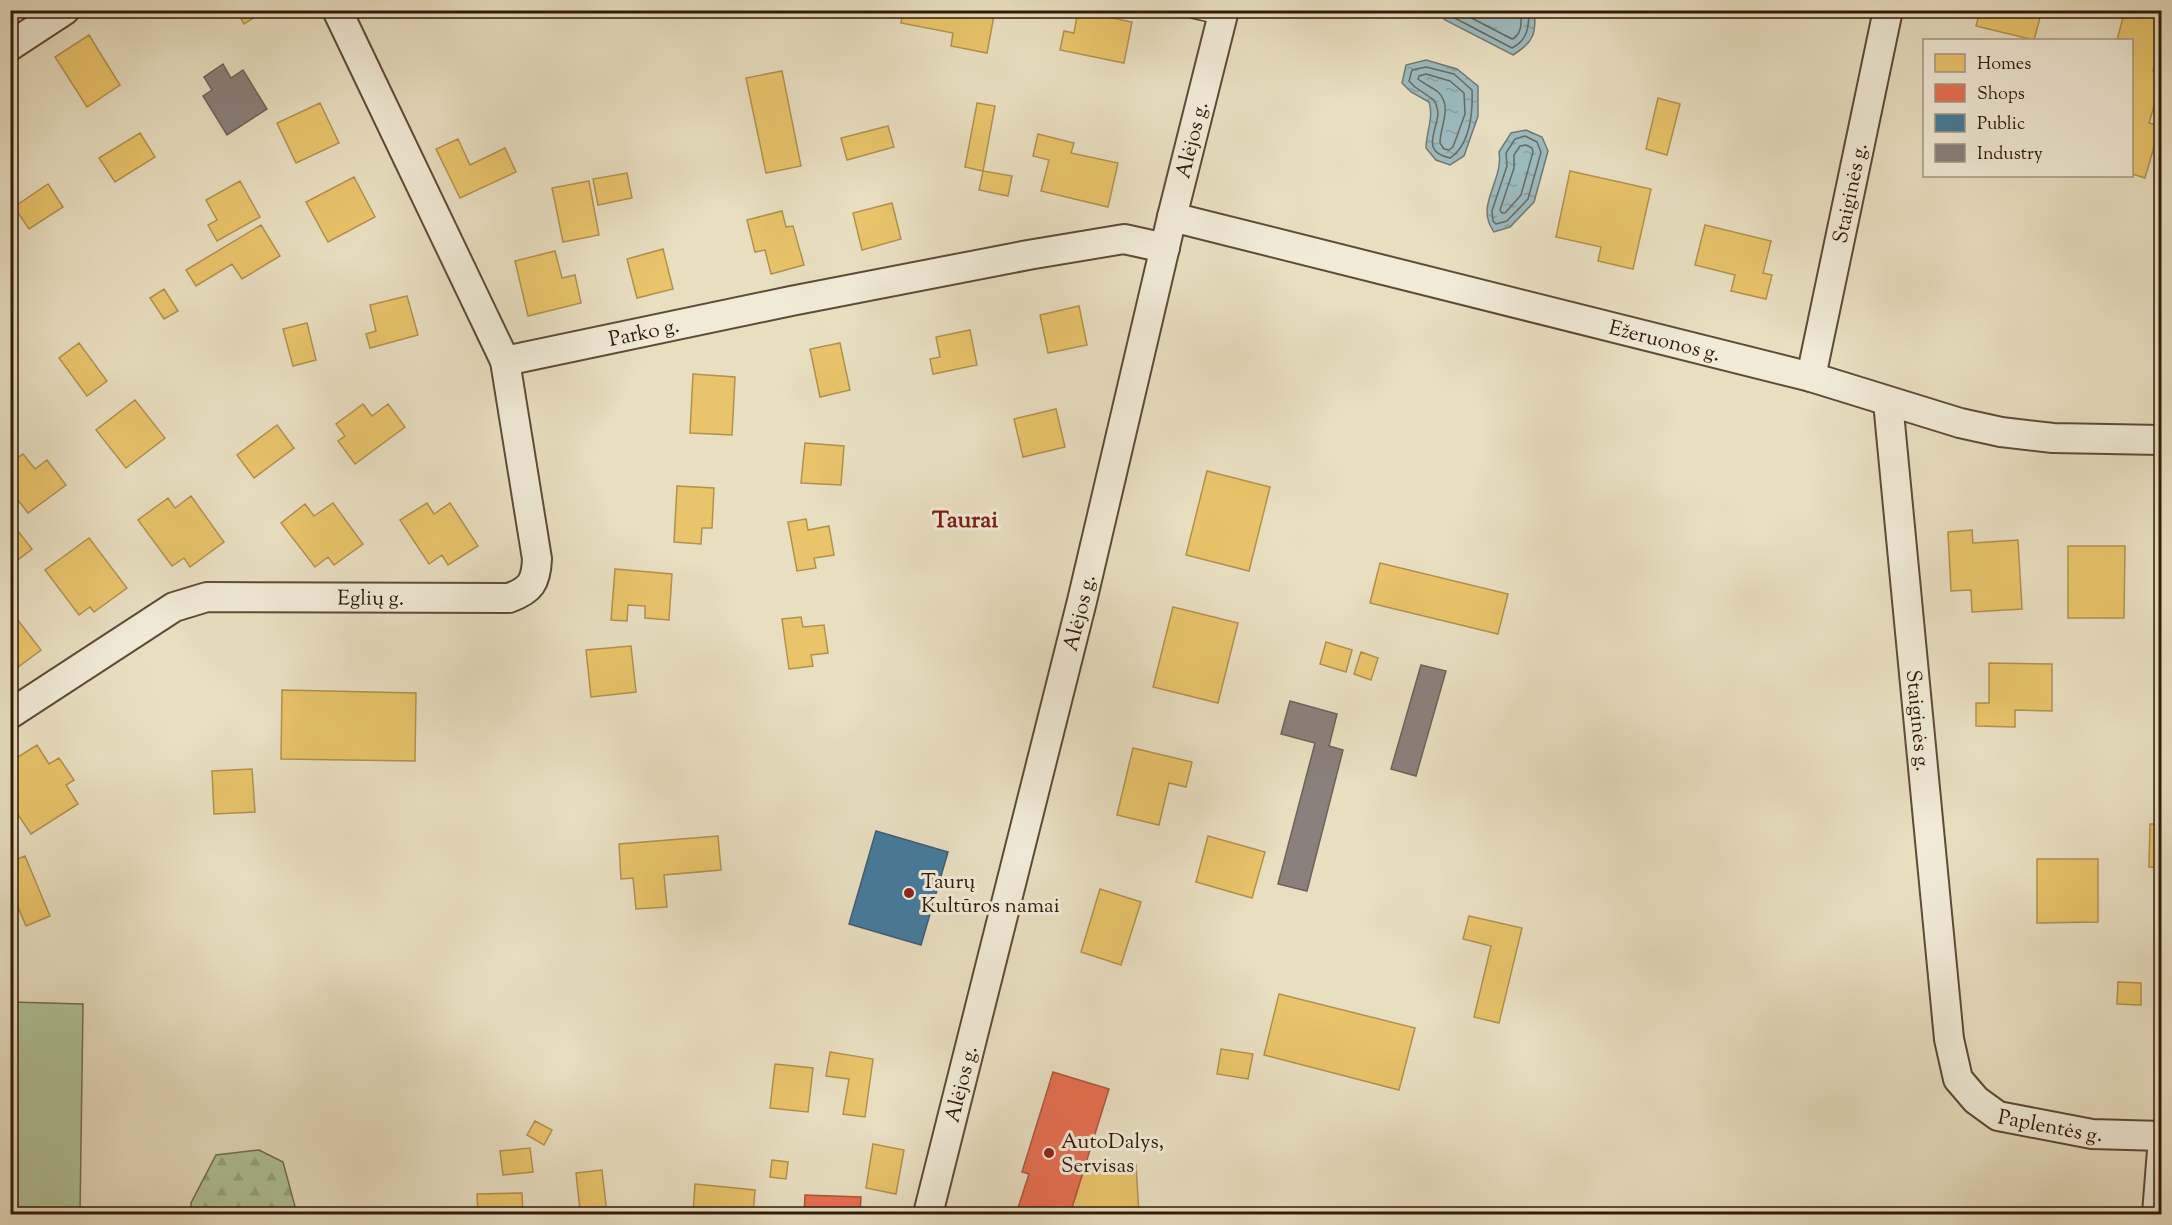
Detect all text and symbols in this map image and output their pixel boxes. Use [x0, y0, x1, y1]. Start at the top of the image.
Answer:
legend [1923, 39, 2133, 177]
text: Homes [1977, 52, 2031, 78]
text: Shops [1977, 82, 2025, 108]
street label: Alėjos g. [1169, 99, 1217, 182]
text: Public [1977, 112, 2025, 138]
street label: Staiginės g. [1826, 141, 1877, 246]
text: Industry [1977, 142, 2043, 168]
street label: Parko g. [606, 312, 682, 356]
street label: Ežeruonos g. [1605, 314, 1723, 371]
district label: Taurai [932, 504, 998, 538]
street label: Alėjos g. [1057, 572, 1105, 655]
street label: Eglių g. [337, 584, 404, 615]
street label: Staiginės g. [1897, 669, 1936, 773]
place label: Taurų Kultūros namai [921, 868, 1060, 922]
marker: Taurų Kultūros namai [902, 886, 916, 900]
street label: Alėjos g. [939, 1043, 987, 1126]
street label: Paplentės g. [1995, 1103, 2103, 1152]
place label: AutoDalys, Servisas [1061, 1128, 1164, 1182]
marker: AutoDalys, Servisas [1042, 1146, 1056, 1160]

